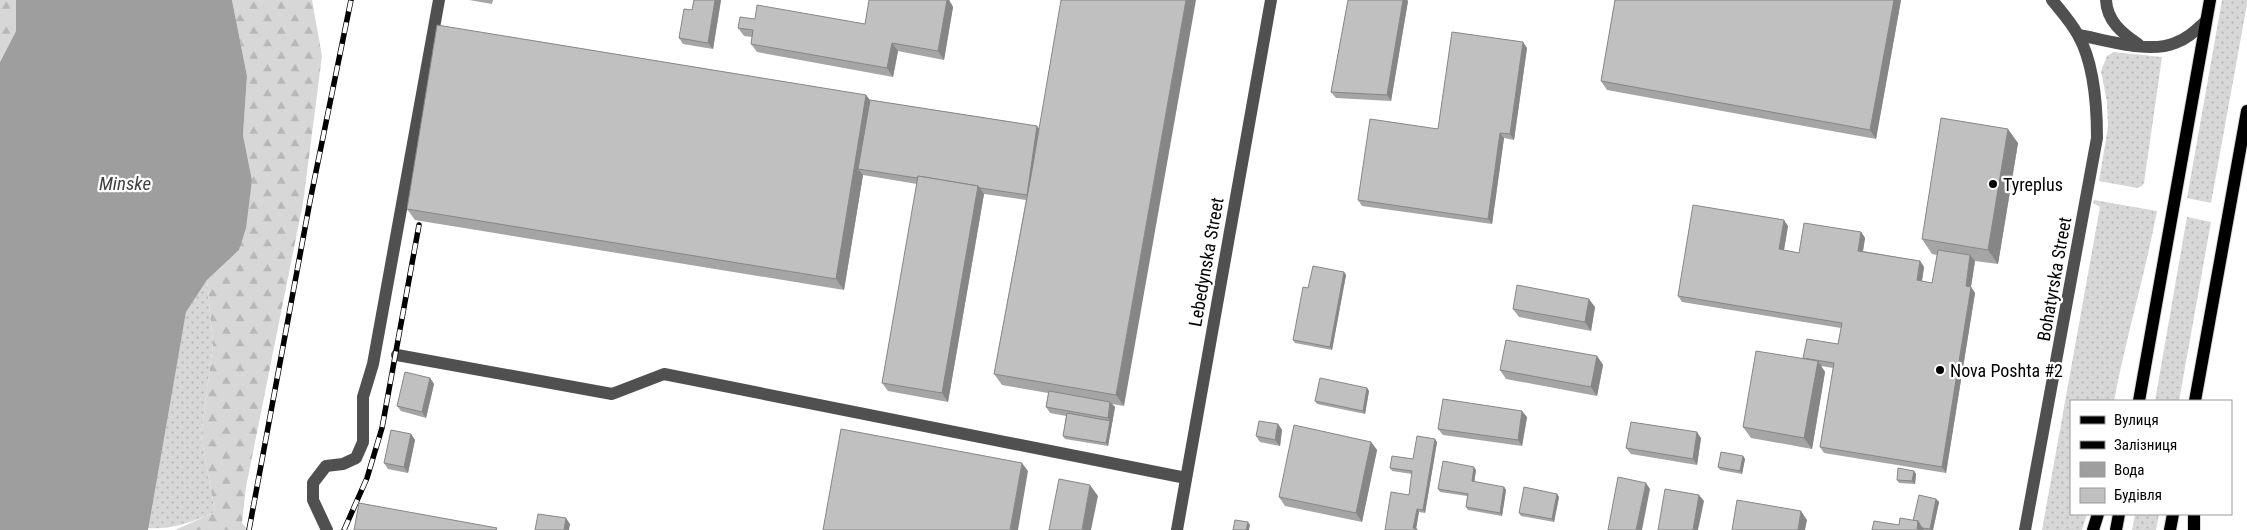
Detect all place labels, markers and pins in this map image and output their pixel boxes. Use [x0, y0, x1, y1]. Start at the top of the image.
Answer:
place label: Tyreplus [2003, 174, 2063, 195]
marker: Tyreplus [1987, 178, 1999, 190]
place label: Nova Poshta #2 [1950, 360, 2063, 381]
marker: Nova Poshta #2 [1934, 364, 1946, 376]

